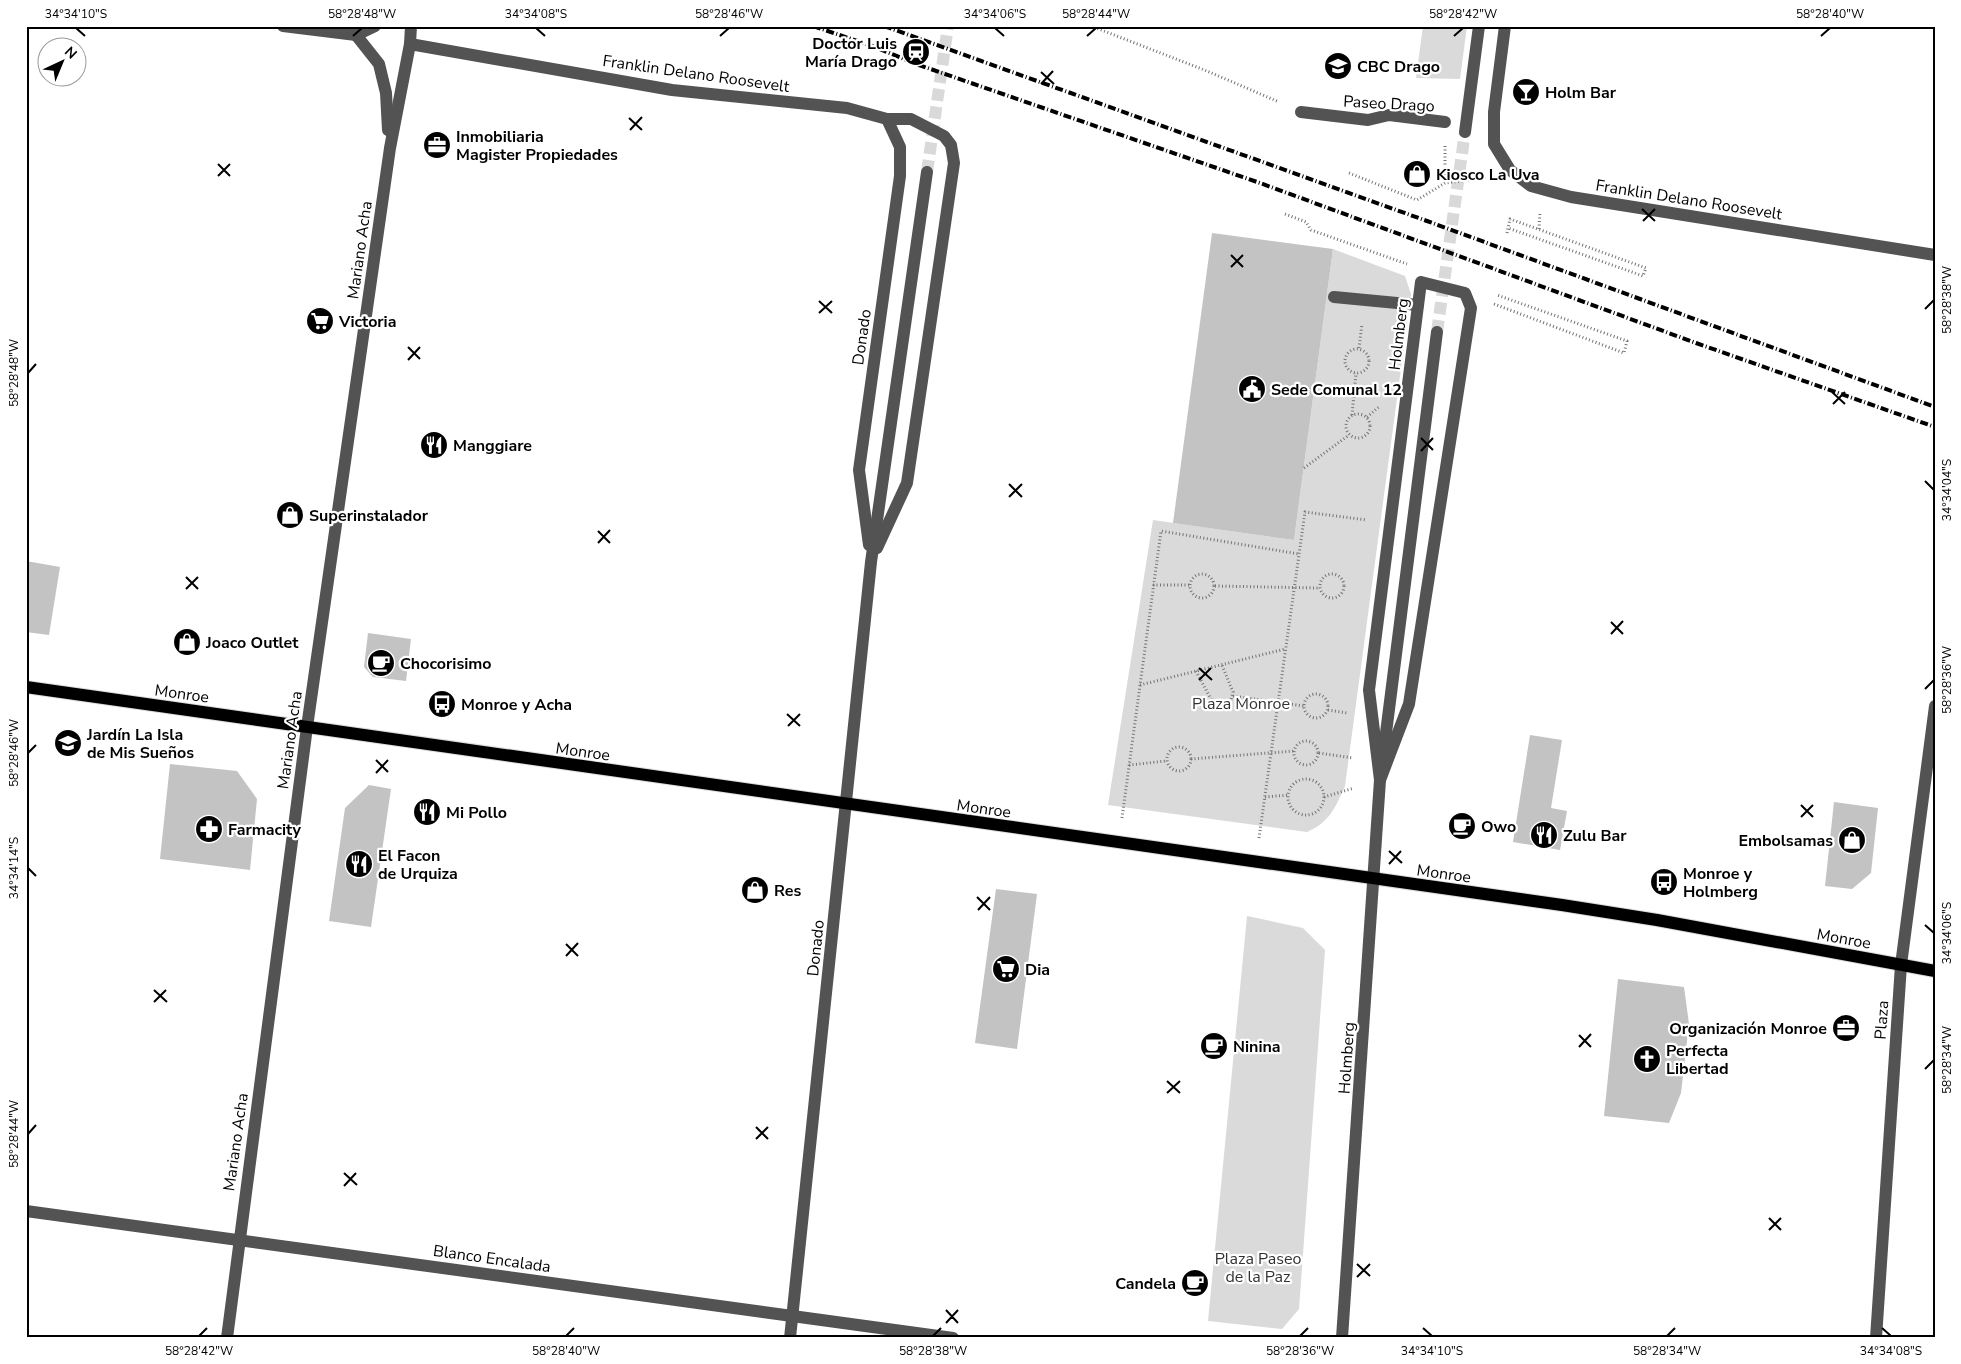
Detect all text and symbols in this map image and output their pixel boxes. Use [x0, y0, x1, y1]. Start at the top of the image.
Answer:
text: 34°34'10"S [45, 6, 107, 22]
text: 58°28'48"W [328, 6, 396, 22]
text: 34°34'08"S [505, 6, 567, 22]
text: 58°28'46"W [695, 6, 763, 22]
text: 34°34'06"S [964, 6, 1026, 22]
text: 58°28'44"W [1062, 6, 1130, 22]
text: 58°28'42"W [1429, 6, 1497, 22]
text: 58°28'40"W [1796, 6, 1864, 22]
place label: Doctor Luis María Drago [805, 33, 897, 73]
station icon: Doctor Luis María Drago [901, 37, 931, 67]
north arrow [38, 38, 88, 88]
text: N [60, 43, 81, 63]
street label: Franklin Delano Roosevelt [601, 50, 791, 98]
school or university icon: CBC Drago [1323, 51, 1353, 81]
place label: CBC Drago [1357, 56, 1440, 78]
bar icon: Holm Bar [1511, 77, 1541, 107]
place label: Holm Bar [1545, 82, 1617, 104]
street label: Paseo Drago [1343, 91, 1435, 117]
place label: Inmobiliaria Magister Propiedades [456, 126, 618, 166]
office icon: Inmobiliaria Magister Propiedades [422, 130, 452, 160]
shop icon: Kiosco La Uva [1402, 159, 1432, 189]
place label: Kiosco La Uva [1436, 164, 1540, 186]
street label: Franklin Delano Roosevelt [1594, 174, 1784, 226]
street label: Mariano Acha [342, 200, 378, 301]
text: 58°28'38"W [1939, 266, 1955, 334]
street label: Holmberg [1384, 297, 1414, 371]
supermarket icon: Victoria [305, 306, 335, 336]
street label: Donado [847, 308, 877, 367]
place label: Victoria [338, 311, 396, 333]
text: 58°28'48"W [6, 339, 22, 407]
public building icon: Sede Comunal 12 [1237, 374, 1267, 404]
place label: Sede Comunal 12 [1271, 379, 1402, 401]
restaurant icon: Manggiare [419, 430, 449, 460]
place label: Manggiare [453, 435, 532, 457]
text: 34°34'04"S [1939, 459, 1955, 521]
shop icon: Superinstalador [275, 500, 305, 530]
place label: Superinstalador [309, 505, 429, 527]
shop icon: Joaco Outlet [172, 627, 202, 657]
place label: Joaco Outlet [205, 632, 299, 654]
text: 58°28'36"W [1939, 646, 1955, 714]
cafe icon: Chocorisimo [366, 648, 396, 678]
place label: Chocorisimo [400, 653, 492, 675]
street label: Monroe [153, 679, 210, 709]
bus stop icon: Monroe y Acha [427, 689, 457, 719]
street label: Mariano Acha [272, 690, 308, 791]
park label: Plaza Monroe [1192, 693, 1290, 715]
place label: Monroe y Acha [461, 694, 572, 716]
text: 58°28'46"W [6, 719, 22, 787]
place label: Jardín La Isla de Mis Sueños [86, 724, 194, 764]
school or university icon: Jardín La Isla de Mis Sueños [53, 728, 83, 758]
street label: Monroe [554, 737, 611, 767]
street label: Monroe [955, 794, 1012, 824]
restaurant icon: Mi Pollo [412, 797, 442, 827]
place label: Mi Pollo [446, 802, 507, 824]
cafe icon: Owo [1447, 811, 1477, 841]
pharmacy icon: Farmacity [194, 814, 224, 844]
place label: Owo [1481, 816, 1516, 838]
place label: Farmacity [228, 819, 301, 841]
restaurant icon: Zulu Bar [1529, 820, 1559, 850]
place label: Zulu Bar [1563, 825, 1627, 847]
shop icon: Embolsamas [1837, 825, 1867, 855]
place label: Embolsamas [1738, 830, 1833, 852]
text: 34°34'14"S [6, 837, 22, 899]
place label: El Facon de Urquiza [378, 845, 458, 885]
restaurant icon: El Facon de Urquiza [344, 849, 374, 879]
street label: Monroe [1415, 859, 1472, 889]
place label: Monroe y Holmberg [1683, 863, 1758, 903]
bus stop icon: Monroe y Holmberg [1649, 867, 1679, 897]
shop icon: Res [740, 875, 770, 905]
place label: Res [774, 880, 801, 902]
text: 34°34'06"S [1939, 902, 1955, 964]
street label: Donado [802, 919, 830, 977]
street label: Monroe [1815, 923, 1873, 955]
supermarket icon: Dia [991, 954, 1021, 984]
place label: Dia [1025, 959, 1050, 981]
street label: Plaza [1870, 1000, 1894, 1040]
office icon: Organización Monroe [1831, 1013, 1861, 1043]
place label: Organización Monroe [1669, 1018, 1827, 1040]
street label: Holmberg [1334, 1021, 1360, 1095]
text: 58°28'34"W [1939, 1026, 1955, 1094]
cafe icon: Ninina [1199, 1031, 1229, 1061]
place label: Ninina [1233, 1036, 1281, 1058]
place label: Perfecta Libertad [1666, 1040, 1729, 1080]
church icon: Perfecta Libertad [1632, 1044, 1662, 1074]
street label: Mariano Acha [218, 1092, 254, 1193]
text: 58°28'44"W [6, 1100, 22, 1168]
street label: Blanco Encalada [432, 1240, 552, 1278]
park label: Plaza Paseo de la Paz [1215, 1248, 1301, 1288]
cafe icon: Candela [1180, 1268, 1210, 1298]
place label: Candela [1115, 1273, 1176, 1295]
text: 58°28'42"W [165, 1343, 233, 1359]
text: 58°28'40"W [532, 1343, 600, 1359]
text: 58°28'38"W [899, 1343, 967, 1359]
text: 58°28'36"W [1266, 1343, 1334, 1359]
text: 34°34'10"S [1401, 1343, 1463, 1359]
text: 58°28'34"W [1633, 1343, 1701, 1359]
text: 34°34'08"S [1860, 1343, 1922, 1359]

